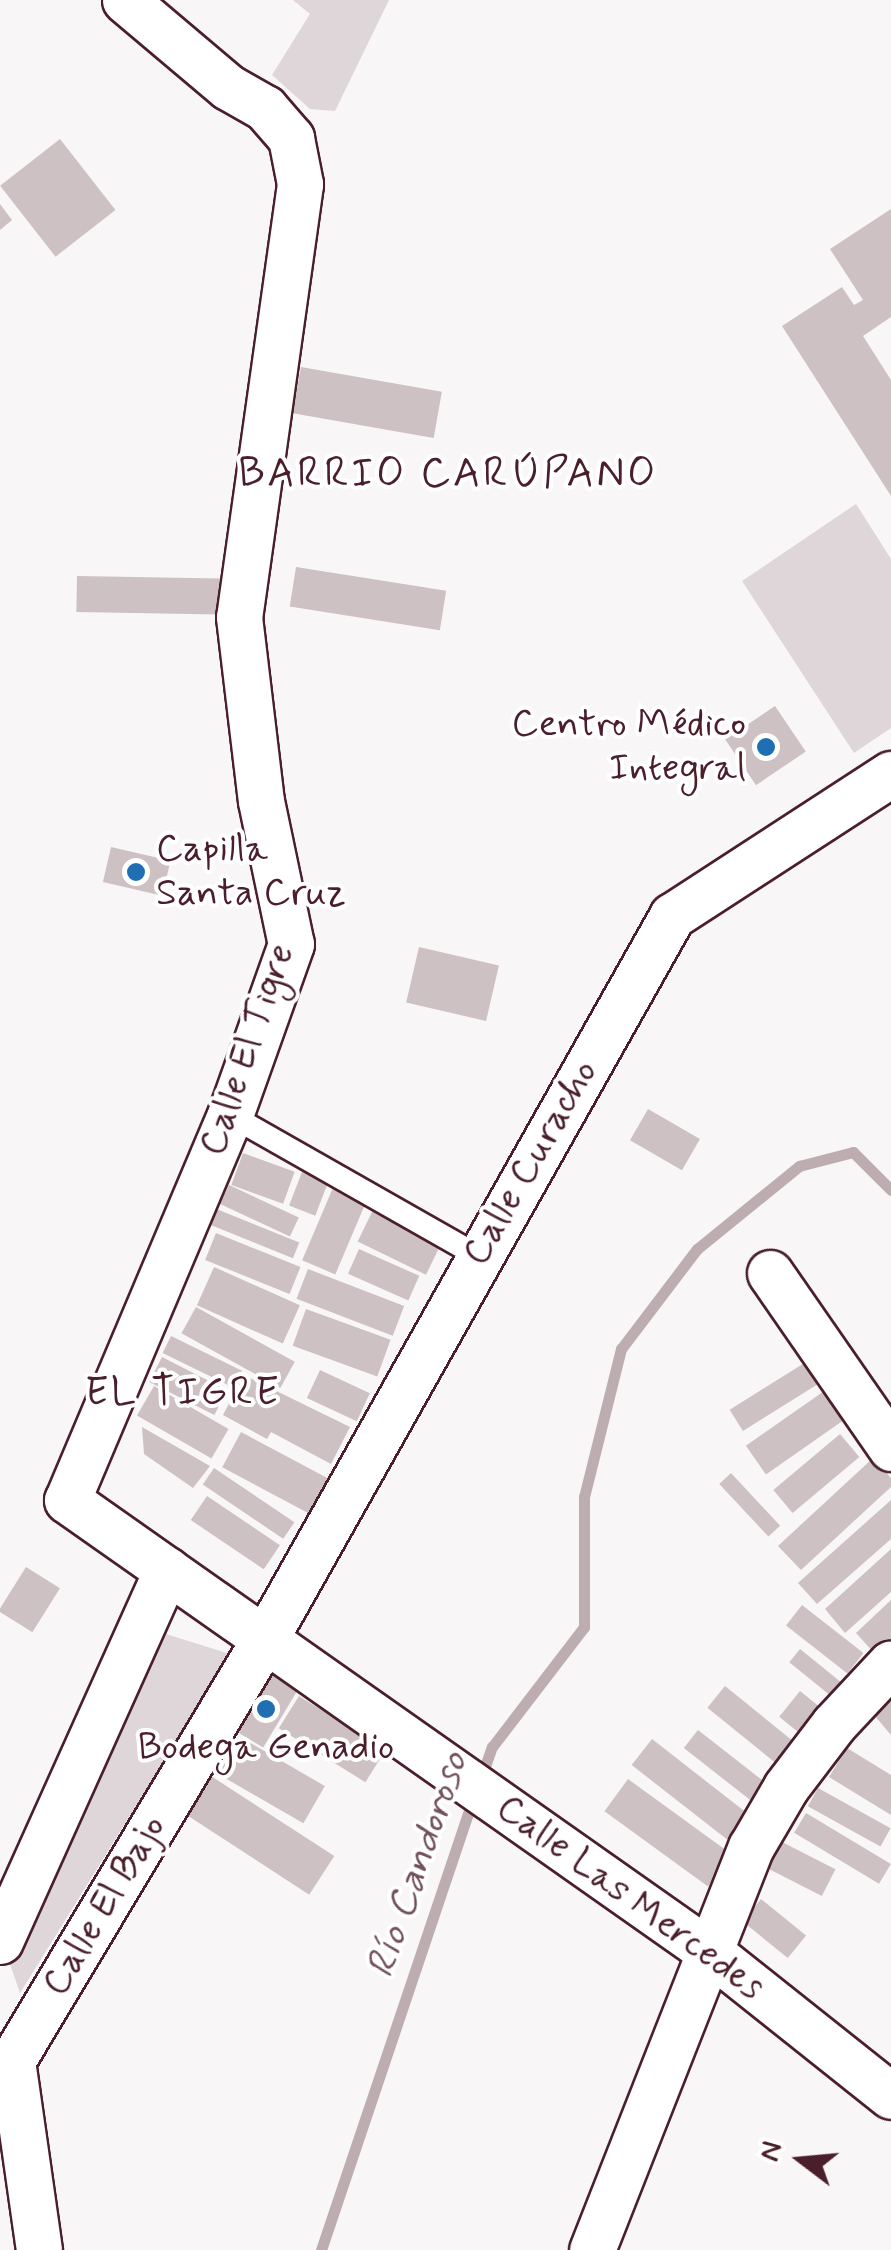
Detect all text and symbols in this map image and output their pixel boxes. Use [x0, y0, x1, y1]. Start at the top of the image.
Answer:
district label: BARRIO CARÚPANO [237, 450, 659, 500]
place label: Centro Médico Integral [512, 702, 746, 792]
marker: Centro Médico Integral [755, 736, 777, 758]
place label: Capilla Santa Cruz [156, 827, 343, 916]
marker: Capilla Santa Cruz [125, 861, 147, 883]
street label: Calle El Tigre [192, 942, 304, 1158]
street label: Calle Curacho [455, 1055, 607, 1271]
district label: EL TIGRE [80, 1369, 286, 1417]
marker: Bodega Genadio [255, 1698, 277, 1720]
place label: Bodega Genadio [138, 1725, 394, 1771]
water label: Río Candoroso [357, 1745, 479, 1985]
street label: Calle Las Mercedes [489, 1787, 771, 2009]
street label: Calle El Bajo [32, 1805, 178, 2007]
north arrow [751, 2110, 851, 2210]
text: N [751, 2138, 792, 2166]

